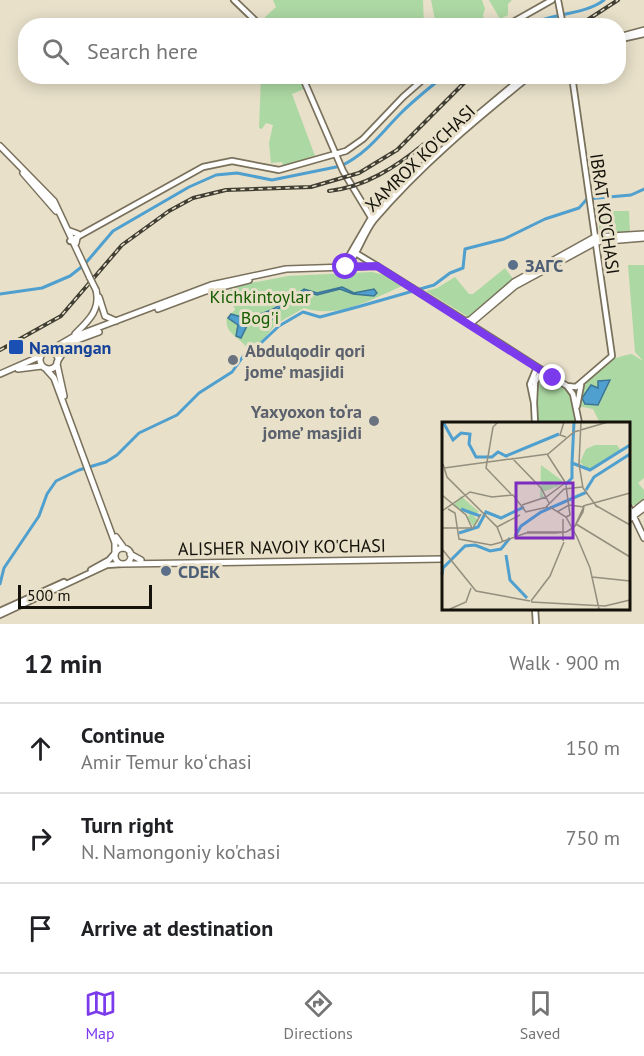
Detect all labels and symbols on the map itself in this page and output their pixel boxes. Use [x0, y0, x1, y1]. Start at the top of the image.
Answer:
street label: XAMROX KO'CHASI [360, 99, 480, 217]
street label: IBRAT KO'CHASI [585, 152, 625, 276]
route start [332, 253, 358, 279]
place label: ЗАГС [525, 254, 563, 277]
marker: ЗАГС [506, 258, 520, 272]
park label: Kichkintoylar Bog'i [209, 285, 311, 329]
place label: Namangan [29, 336, 111, 359]
marker: Namangan [7, 338, 25, 356]
place label: Abdulqodir qori jome’ masjidi [244, 339, 365, 383]
marker: Abdulqodir qori jome’ masjidi [226, 353, 240, 367]
route end [539, 364, 565, 390]
place label: Yaxyoxon to‘ra jome’ masjidi [250, 400, 362, 444]
marker: Yaxyoxon to‘ra jome’ masjidi [367, 414, 381, 428]
inset map [442, 422, 629, 609]
street label: ALISHER NAVOIY KO'CHASI [178, 534, 386, 560]
place label: CDEK [178, 560, 220, 583]
marker: CDEK [159, 564, 173, 578]
scale bar [18, 582, 152, 610]

